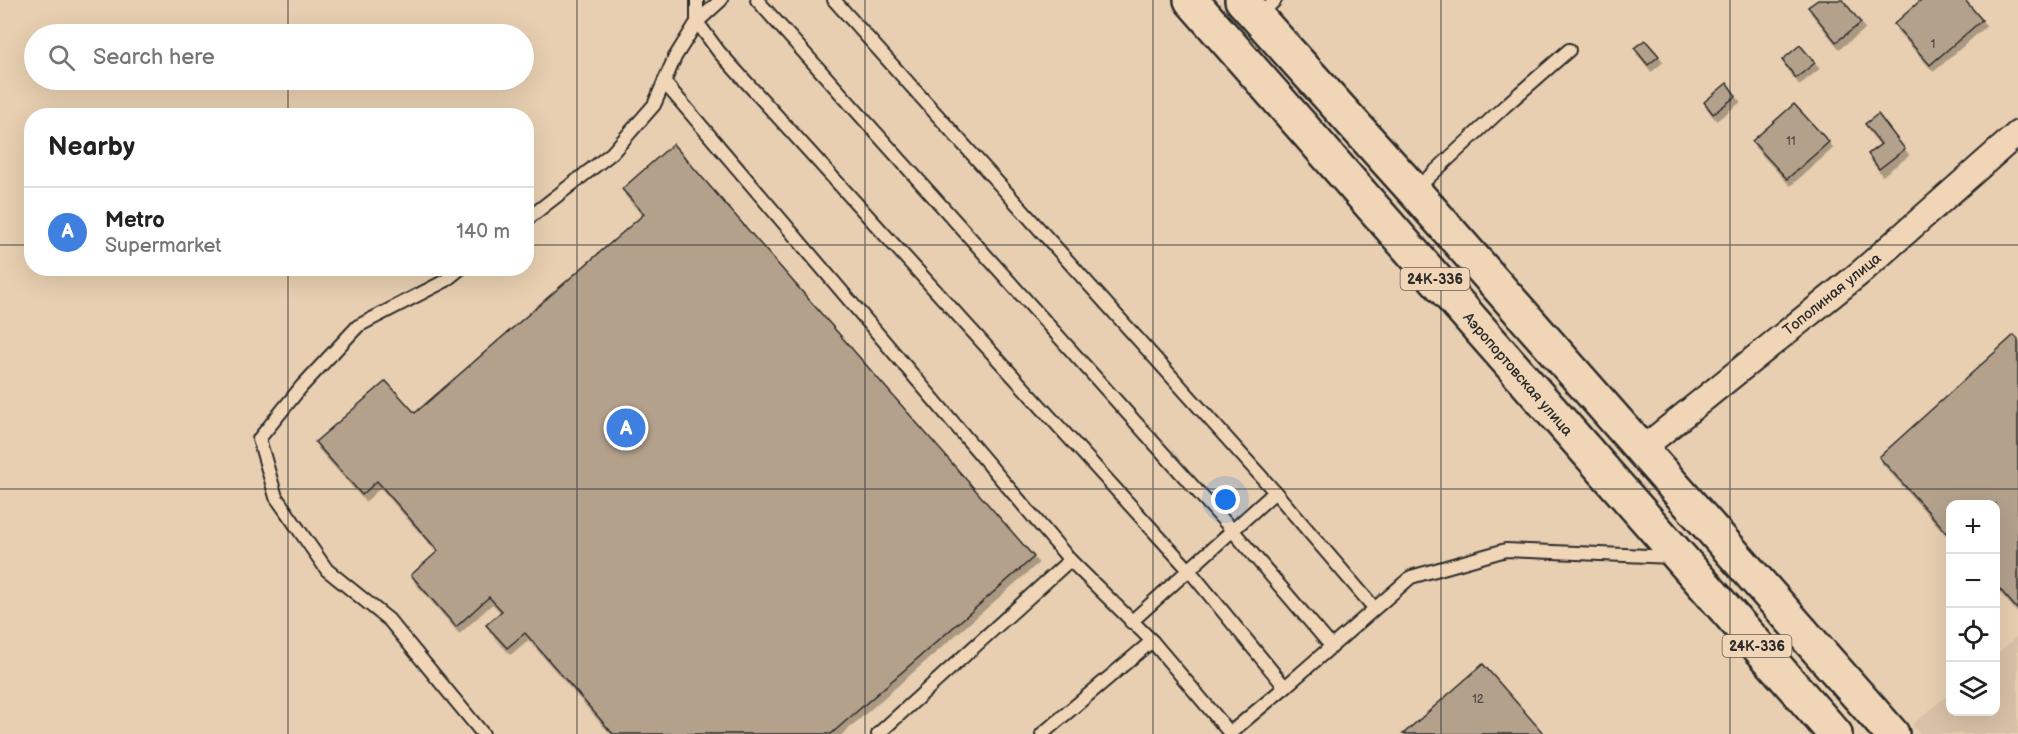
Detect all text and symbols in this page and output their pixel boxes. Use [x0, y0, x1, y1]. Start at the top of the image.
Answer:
search box [24, 24, 534, 90]
house number: 1 [1931, 37, 1935, 52]
icon: search [45, 41, 78, 74]
text: Search here [93, 44, 215, 71]
text: Nearby [48, 132, 135, 163]
house number: 11 [1786, 134, 1796, 149]
text: Metro [105, 207, 165, 234]
text: A [61, 220, 74, 244]
text: 140 m [456, 220, 510, 244]
text: Supermarket [105, 234, 221, 258]
street label: Тополиная улица [1779, 249, 1885, 340]
road number: 24К-336 [1400, 268, 1470, 290]
street label: Аэропортовская улица [1458, 308, 1577, 440]
pin: A [606, 406, 646, 450]
your location [1211, 485, 1240, 514]
map controls [1946, 500, 2000, 716]
button: + [1946, 500, 2000, 554]
button: − [1946, 554, 2000, 608]
button: locate [1946, 608, 2000, 662]
road number: 24К-336 [1722, 635, 1792, 657]
button: layers [1946, 662, 2000, 716]
house number: 12 [1472, 692, 1484, 707]

